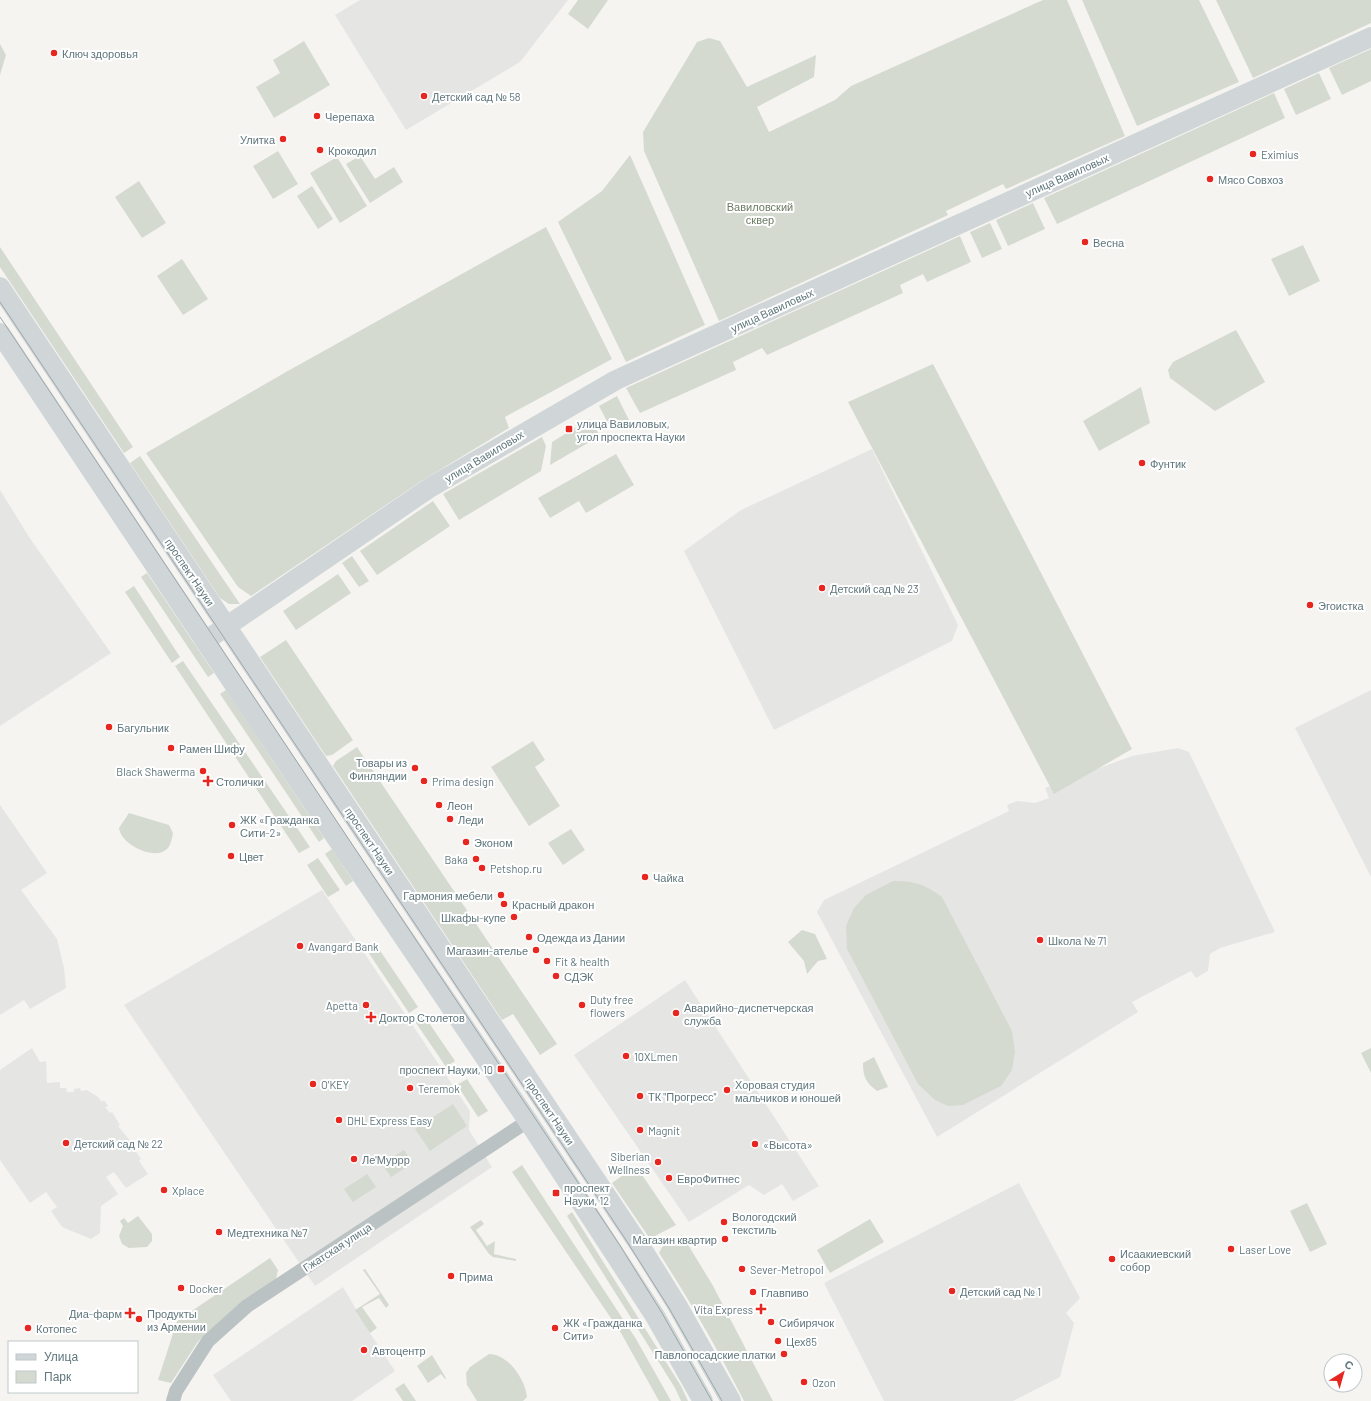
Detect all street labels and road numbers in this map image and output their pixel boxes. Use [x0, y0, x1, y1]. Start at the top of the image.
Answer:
street label: улица Вавиловых [1023, 151, 1111, 199]
street label: улица Вавиловых [729, 285, 816, 335]
street label: улица Вавиловых [442, 427, 526, 485]
street label: проспект Науки [163, 536, 217, 608]
street label: проспект Науки [343, 805, 397, 877]
street label: проспект Науки [523, 1075, 577, 1147]
street label: Гжатская улица [300, 1220, 374, 1274]

